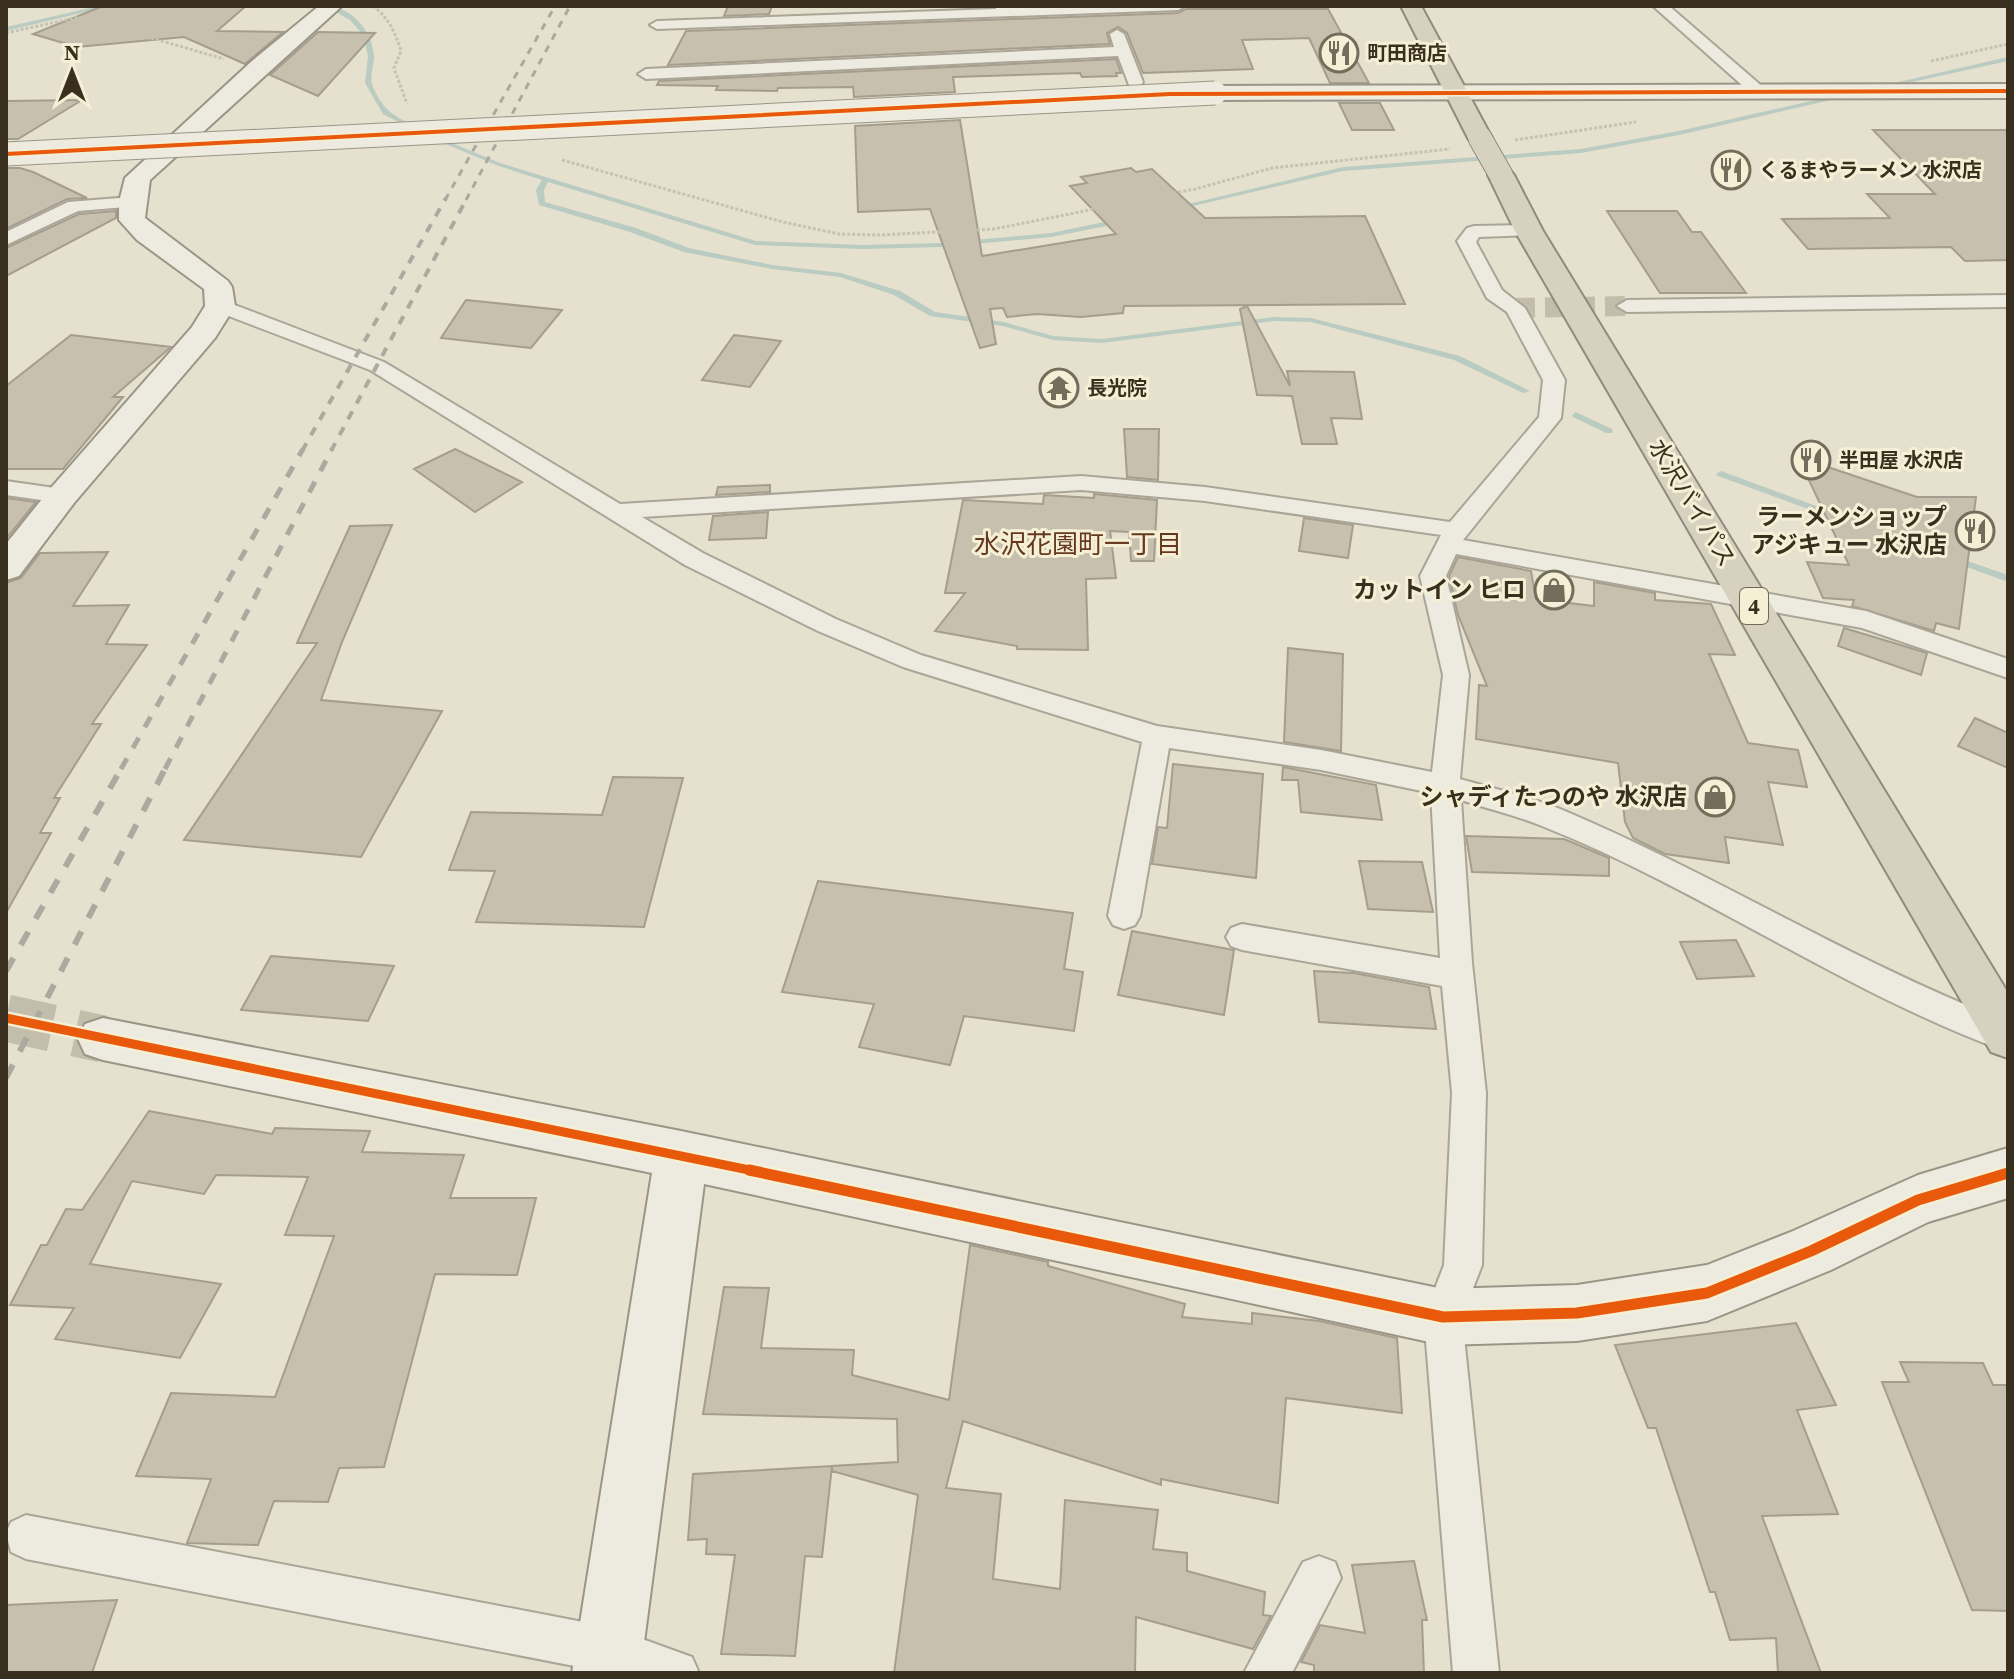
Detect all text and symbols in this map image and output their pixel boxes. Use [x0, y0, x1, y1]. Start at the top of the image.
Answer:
north arrow [32, 32, 112, 112]
restaurant icon: 町田商店 [1318, 32, 1360, 74]
text: N [64, 37, 80, 67]
place label: 町田商店 [1367, 39, 1447, 67]
restaurant icon: くるまやラーメン 水沢店 [1710, 149, 1752, 191]
place label: くるまやラーメン 水沢店 [1759, 156, 1982, 184]
temple icon: 長光院 [1038, 367, 1080, 409]
place label: 長光院 [1087, 374, 1147, 402]
street label: 水沢バイパス [1641, 433, 1744, 573]
restaurant icon: 半田屋 水沢店 [1790, 439, 1832, 481]
place label: 半田屋 水沢店 [1839, 446, 1963, 474]
place label: ラーメンショップ アジキュー 水沢店 [1751, 500, 1947, 561]
restaurant icon: ラーメンショップ アジキュー 水沢店 [1954, 510, 1996, 552]
district label: 水沢花園町一丁目 [974, 526, 1182, 562]
shop icon: カットイン ヒロ [1533, 569, 1575, 611]
place label: カットイン ヒロ [1353, 573, 1526, 606]
road number: 4 [1740, 588, 1768, 624]
shop icon: シャディたつのや 水沢店 [1694, 776, 1736, 818]
place label: シャディたつのや 水沢店 [1420, 780, 1687, 813]

